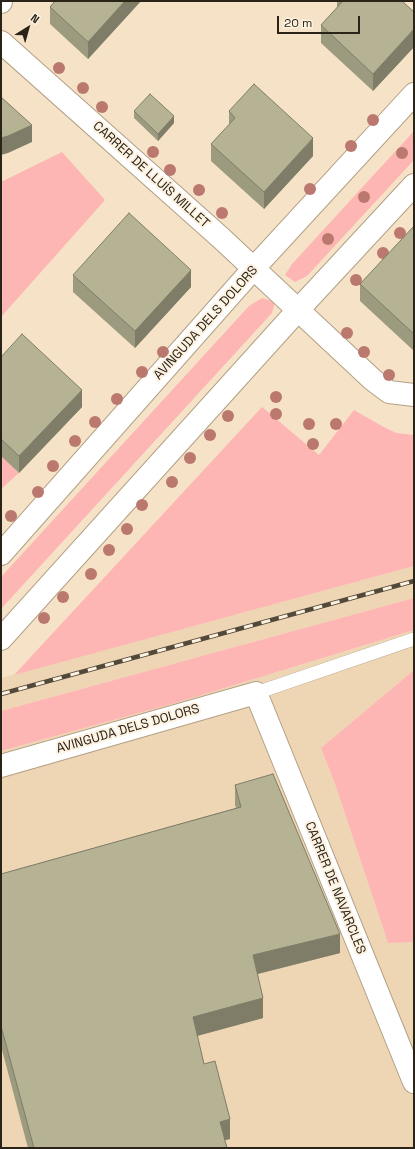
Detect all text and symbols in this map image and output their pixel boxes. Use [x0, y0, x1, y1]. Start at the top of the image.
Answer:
north arrow [8, 8, 48, 48]
scale bar [279, 8, 362, 34]
text: N [28, 11, 42, 26]
text: 20 m [284, 15, 312, 31]
street label: CARRER DE LLUÍS MILLET [89, 118, 213, 232]
street label: AVINGUDA DELS DOLORS [151, 263, 261, 383]
street label: AVINGUDA DELS DOLORS [55, 701, 201, 757]
street label: CARRER DE NAVARCLES [301, 819, 369, 957]

